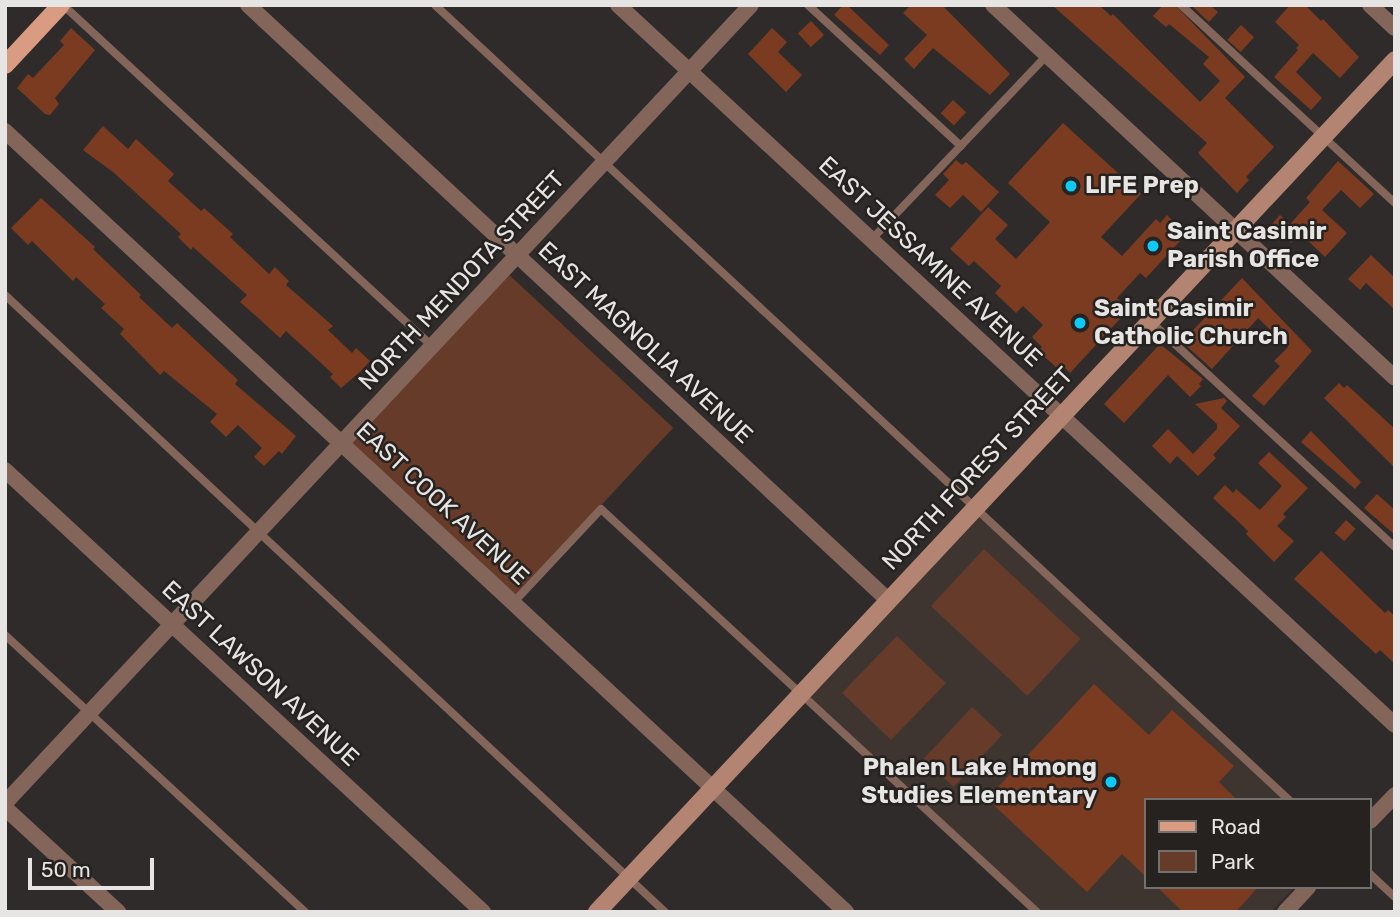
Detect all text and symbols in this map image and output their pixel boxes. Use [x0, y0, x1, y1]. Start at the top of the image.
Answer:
street label: EAST JESSAMINE AVENUE [812, 150, 1048, 374]
street label: NORTH MENDOTA STREET [353, 165, 571, 397]
place label: LIFE Prep [1085, 172, 1199, 200]
marker: LIFE Prep [1063, 178, 1079, 194]
place label: Saint Casimir Parish Office [1167, 218, 1326, 274]
street label: EAST MAGNOLIA AVENUE [531, 236, 759, 450]
marker: Saint Casimir Parish Office [1145, 238, 1161, 254]
place label: Saint Casimir Catholic Church [1094, 295, 1288, 351]
marker: Saint Casimir Catholic Church [1072, 315, 1088, 331]
street label: NORTH FOREST STREET [876, 361, 1080, 577]
street label: EAST COOK AVENUE [349, 416, 535, 592]
street label: EAST LAWSON AVENUE [155, 575, 365, 773]
place label: Phalen Lake Hmong Studies Elementary [861, 754, 1097, 810]
marker: Phalen Lake Hmong Studies Elementary [1103, 774, 1119, 790]
legend [1144, 798, 1372, 889]
text: Road [1211, 814, 1261, 839]
scale bar [32, 844, 158, 888]
text: Park [1211, 849, 1255, 874]
text: 50 m [41, 857, 91, 882]

